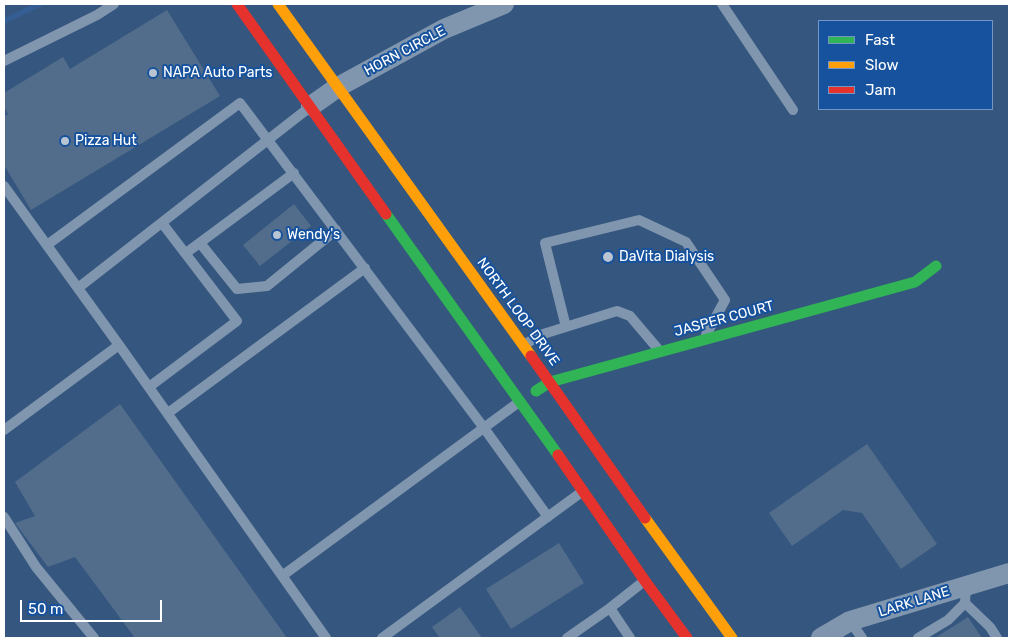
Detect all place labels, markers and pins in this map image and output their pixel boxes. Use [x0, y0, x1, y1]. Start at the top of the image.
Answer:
place label: NAPA Auto Parts [163, 65, 273, 81]
marker: NAPA Auto Parts [147, 67, 159, 79]
place label: Pizza Hut [75, 133, 137, 149]
marker: Pizza Hut [59, 135, 71, 147]
place label: Wendy's [287, 227, 340, 243]
marker: Wendy's [271, 229, 283, 241]
place label: DaVita Dialysis [619, 249, 714, 265]
marker: DaVita Dialysis [601, 250, 615, 264]

